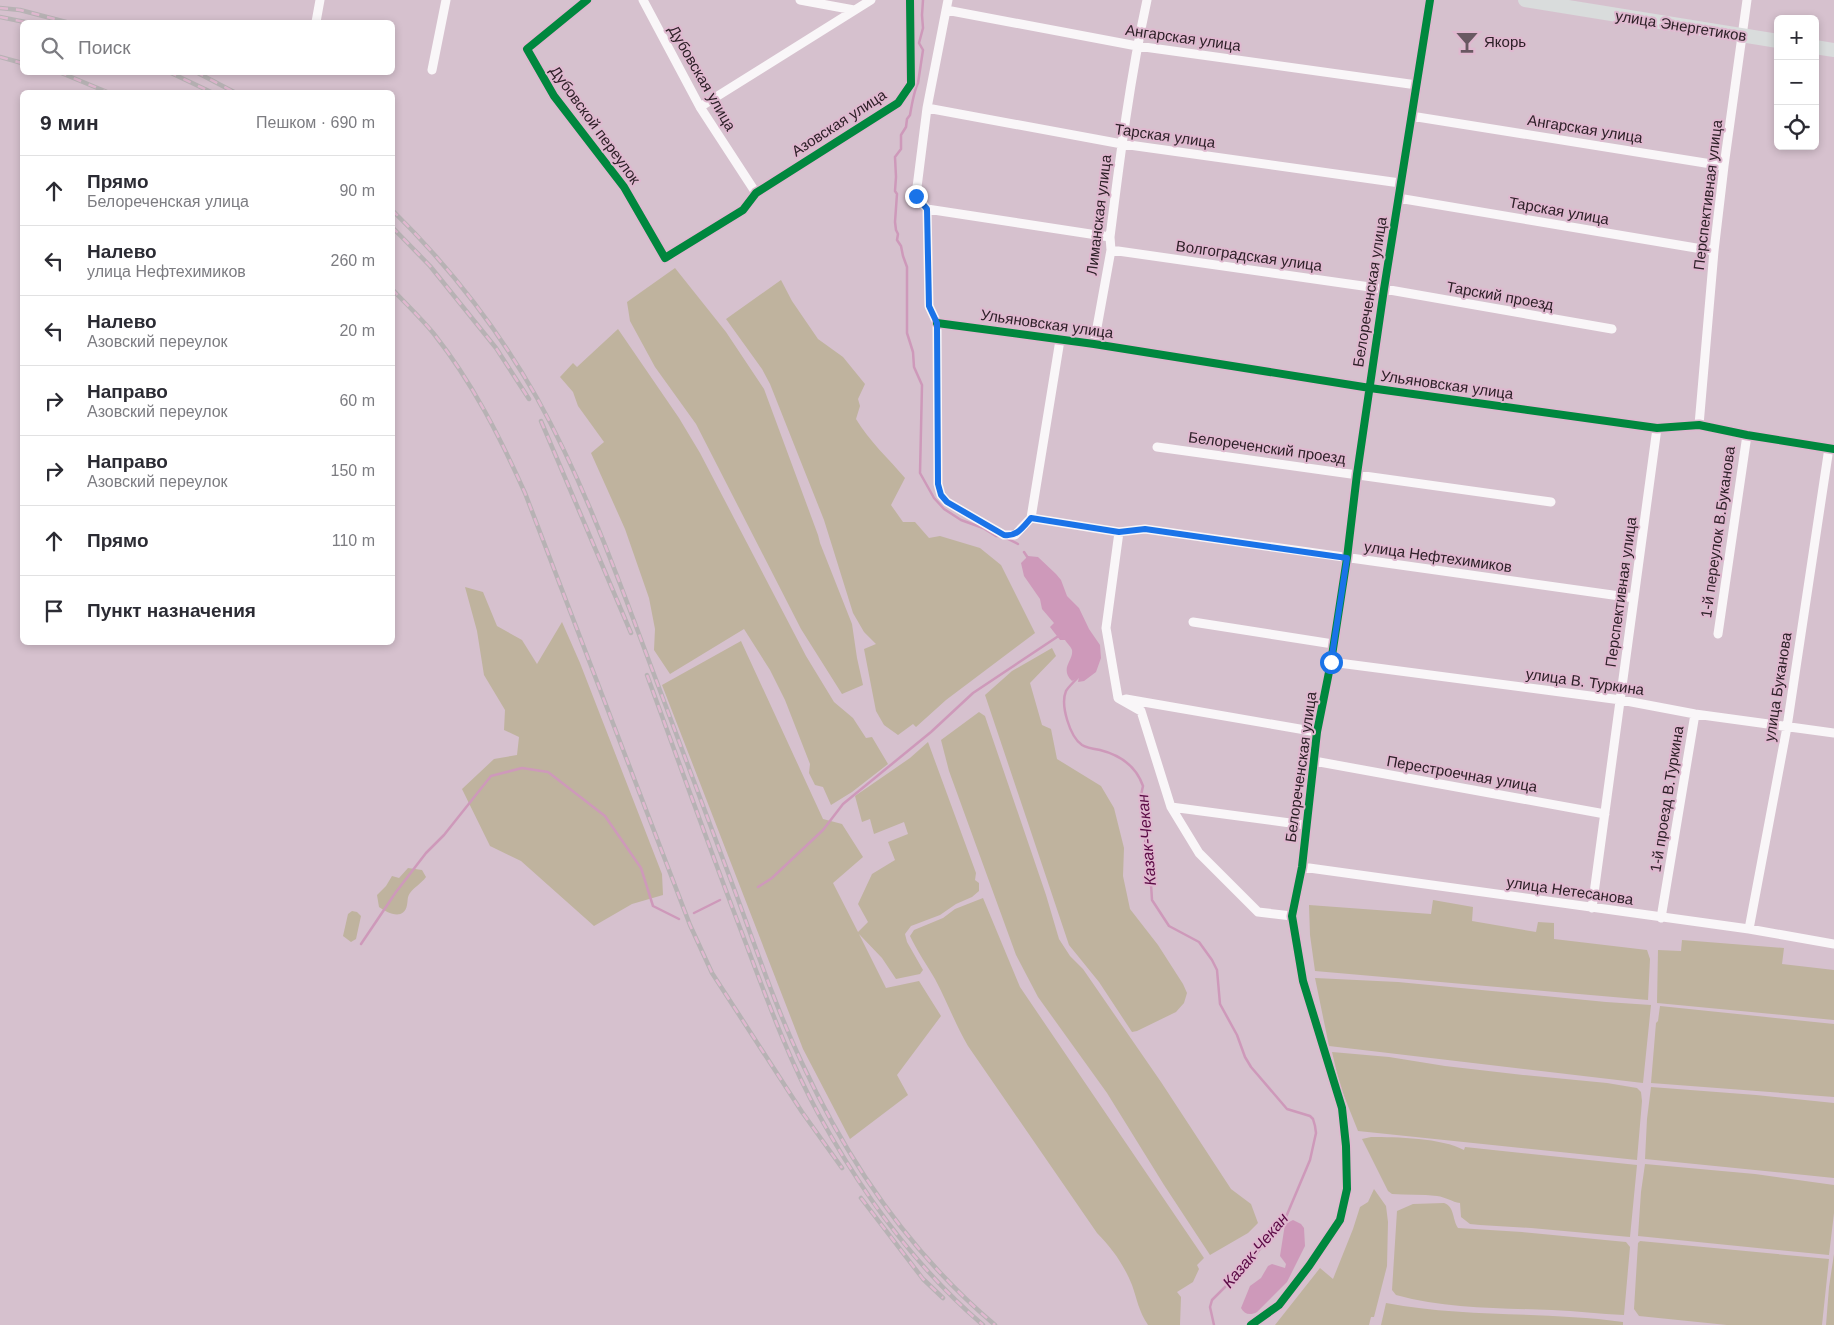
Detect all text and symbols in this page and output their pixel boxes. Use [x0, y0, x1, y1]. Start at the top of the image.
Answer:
street label: улица Энергетиков [1614, 7, 1748, 44]
map controls [1774, 15, 1819, 150]
button: + [1774, 15, 1819, 60]
search box [20, 20, 395, 75]
street label: Ангарская улица [1124, 21, 1243, 54]
street label: Дубовская улица [665, 22, 740, 134]
bar icon: Якорь [1454, 29, 1480, 55]
place label: Якорь [1484, 33, 1526, 50]
icon: search [38, 34, 66, 62]
text: Поиск [78, 37, 131, 58]
button: − [1774, 60, 1819, 105]
street label: Дубовской переулок [547, 62, 644, 187]
street label: Азовская улица [788, 85, 890, 159]
button: locate [1774, 105, 1819, 150]
text: 9 мин [40, 111, 99, 134]
street label: Ангарская улица [1526, 111, 1645, 146]
text: Пешком · 690 m [256, 114, 375, 131]
street label: Перспективная улица [1690, 118, 1725, 271]
street label: Тарская улица [1114, 120, 1217, 151]
street label: Лиманская улица [1083, 153, 1114, 276]
text: Прямо [87, 171, 149, 192]
icon: ahead [40, 177, 68, 205]
text: 90 m [339, 182, 375, 199]
route end [905, 185, 928, 208]
text: Белореченская улица [87, 193, 249, 210]
street label: Тарская улица [1508, 193, 1611, 228]
street label: Белореченская улица [1349, 215, 1390, 368]
street label: Волгоградская улица [1175, 237, 1324, 274]
text: Налево [87, 241, 157, 262]
icon: left [40, 247, 68, 275]
text: 260 m [331, 252, 375, 269]
text: улица Нефтехимиков [87, 263, 246, 280]
street label: Тарский проезд [1445, 278, 1555, 313]
street label: Ульяновская улица [980, 306, 1115, 341]
text: Налево [87, 311, 157, 332]
icon: left [40, 317, 68, 345]
text: 20 m [339, 322, 375, 339]
text: Азовский переулок [87, 333, 228, 350]
street label: Ульяновская улица [1380, 367, 1515, 402]
text: Направо [87, 381, 168, 402]
icon: right [40, 387, 68, 415]
text: 60 m [339, 392, 375, 409]
text: Азовский переулок [87, 403, 228, 420]
street label: Белореченский проезд [1187, 428, 1347, 467]
street label: 1-й переулок В.Буканова [1697, 444, 1738, 619]
text: Направо [87, 451, 168, 472]
icon: right [40, 457, 68, 485]
text: 150 m [331, 462, 375, 479]
text: Азовский переулок [87, 473, 228, 490]
street label: Перспективная улица [1602, 515, 1640, 668]
icon: ahead [40, 527, 68, 555]
text: Прямо [87, 530, 149, 551]
text: 110 m [332, 532, 375, 549]
street label: улица Нефтехимиков [1363, 538, 1513, 575]
icon: arrive [40, 597, 68, 625]
text: Пункт назначения [87, 600, 256, 621]
street label: улица Буканова [1760, 630, 1795, 743]
route start [1320, 651, 1343, 674]
street label: улица В. Туркина [1525, 665, 1646, 698]
street label: Белореченская улица [1282, 690, 1320, 843]
street label: 1-й проезд В.Туркина [1647, 724, 1687, 873]
street label: Перестроечная улица [1385, 752, 1539, 795]
water label: Казак-Чекан [1134, 793, 1159, 886]
street label: улица Нетесанова [1506, 873, 1635, 908]
water label: Казак-Чекан [1219, 1209, 1292, 1291]

